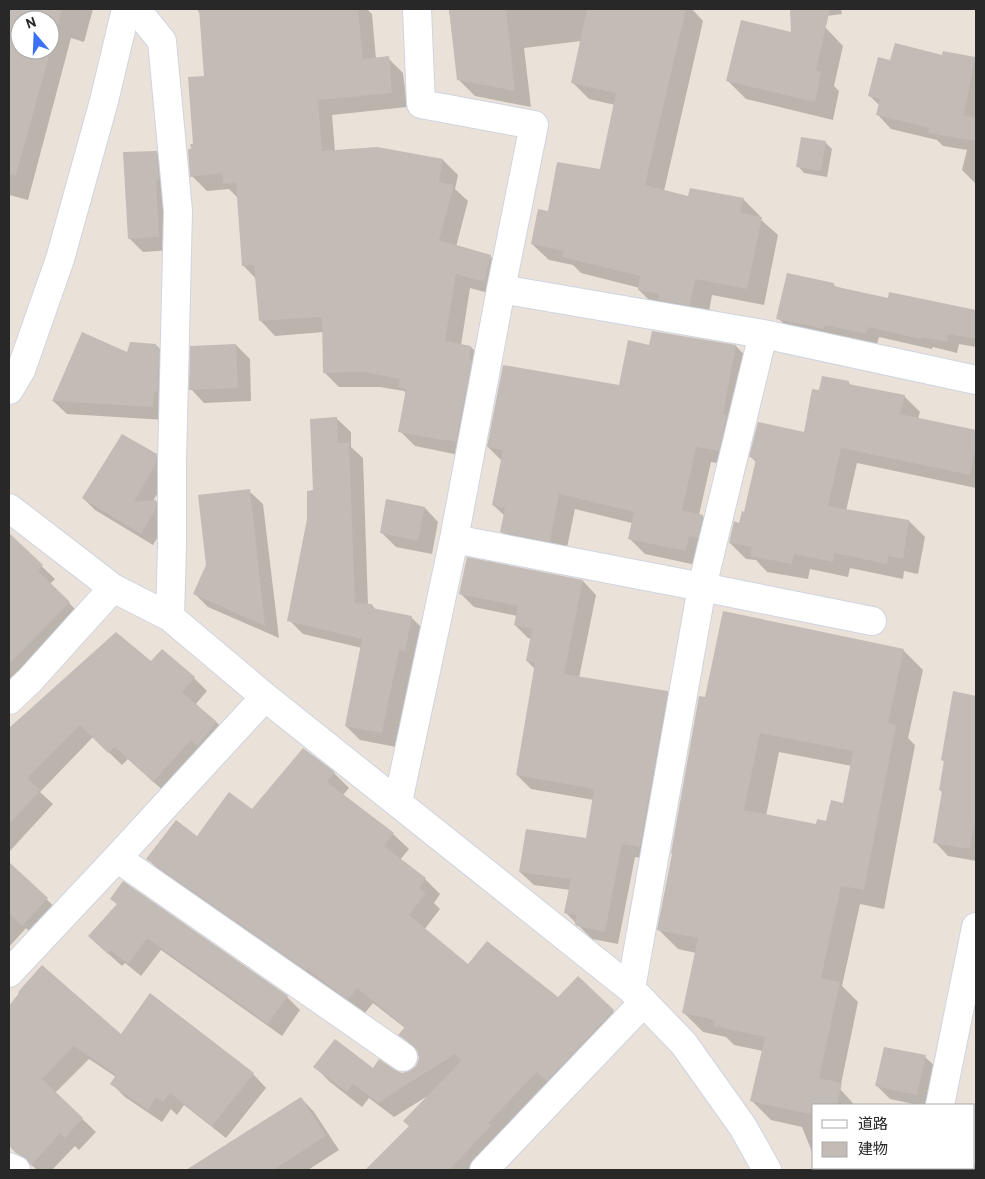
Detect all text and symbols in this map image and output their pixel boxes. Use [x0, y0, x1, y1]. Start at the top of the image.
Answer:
north arrow [10, 10, 60, 60]
text: N [24, 14, 39, 34]
legend [812, 1104, 975, 1169]
text: 道路 [858, 1116, 888, 1135]
text: 建物 [858, 1141, 888, 1160]

